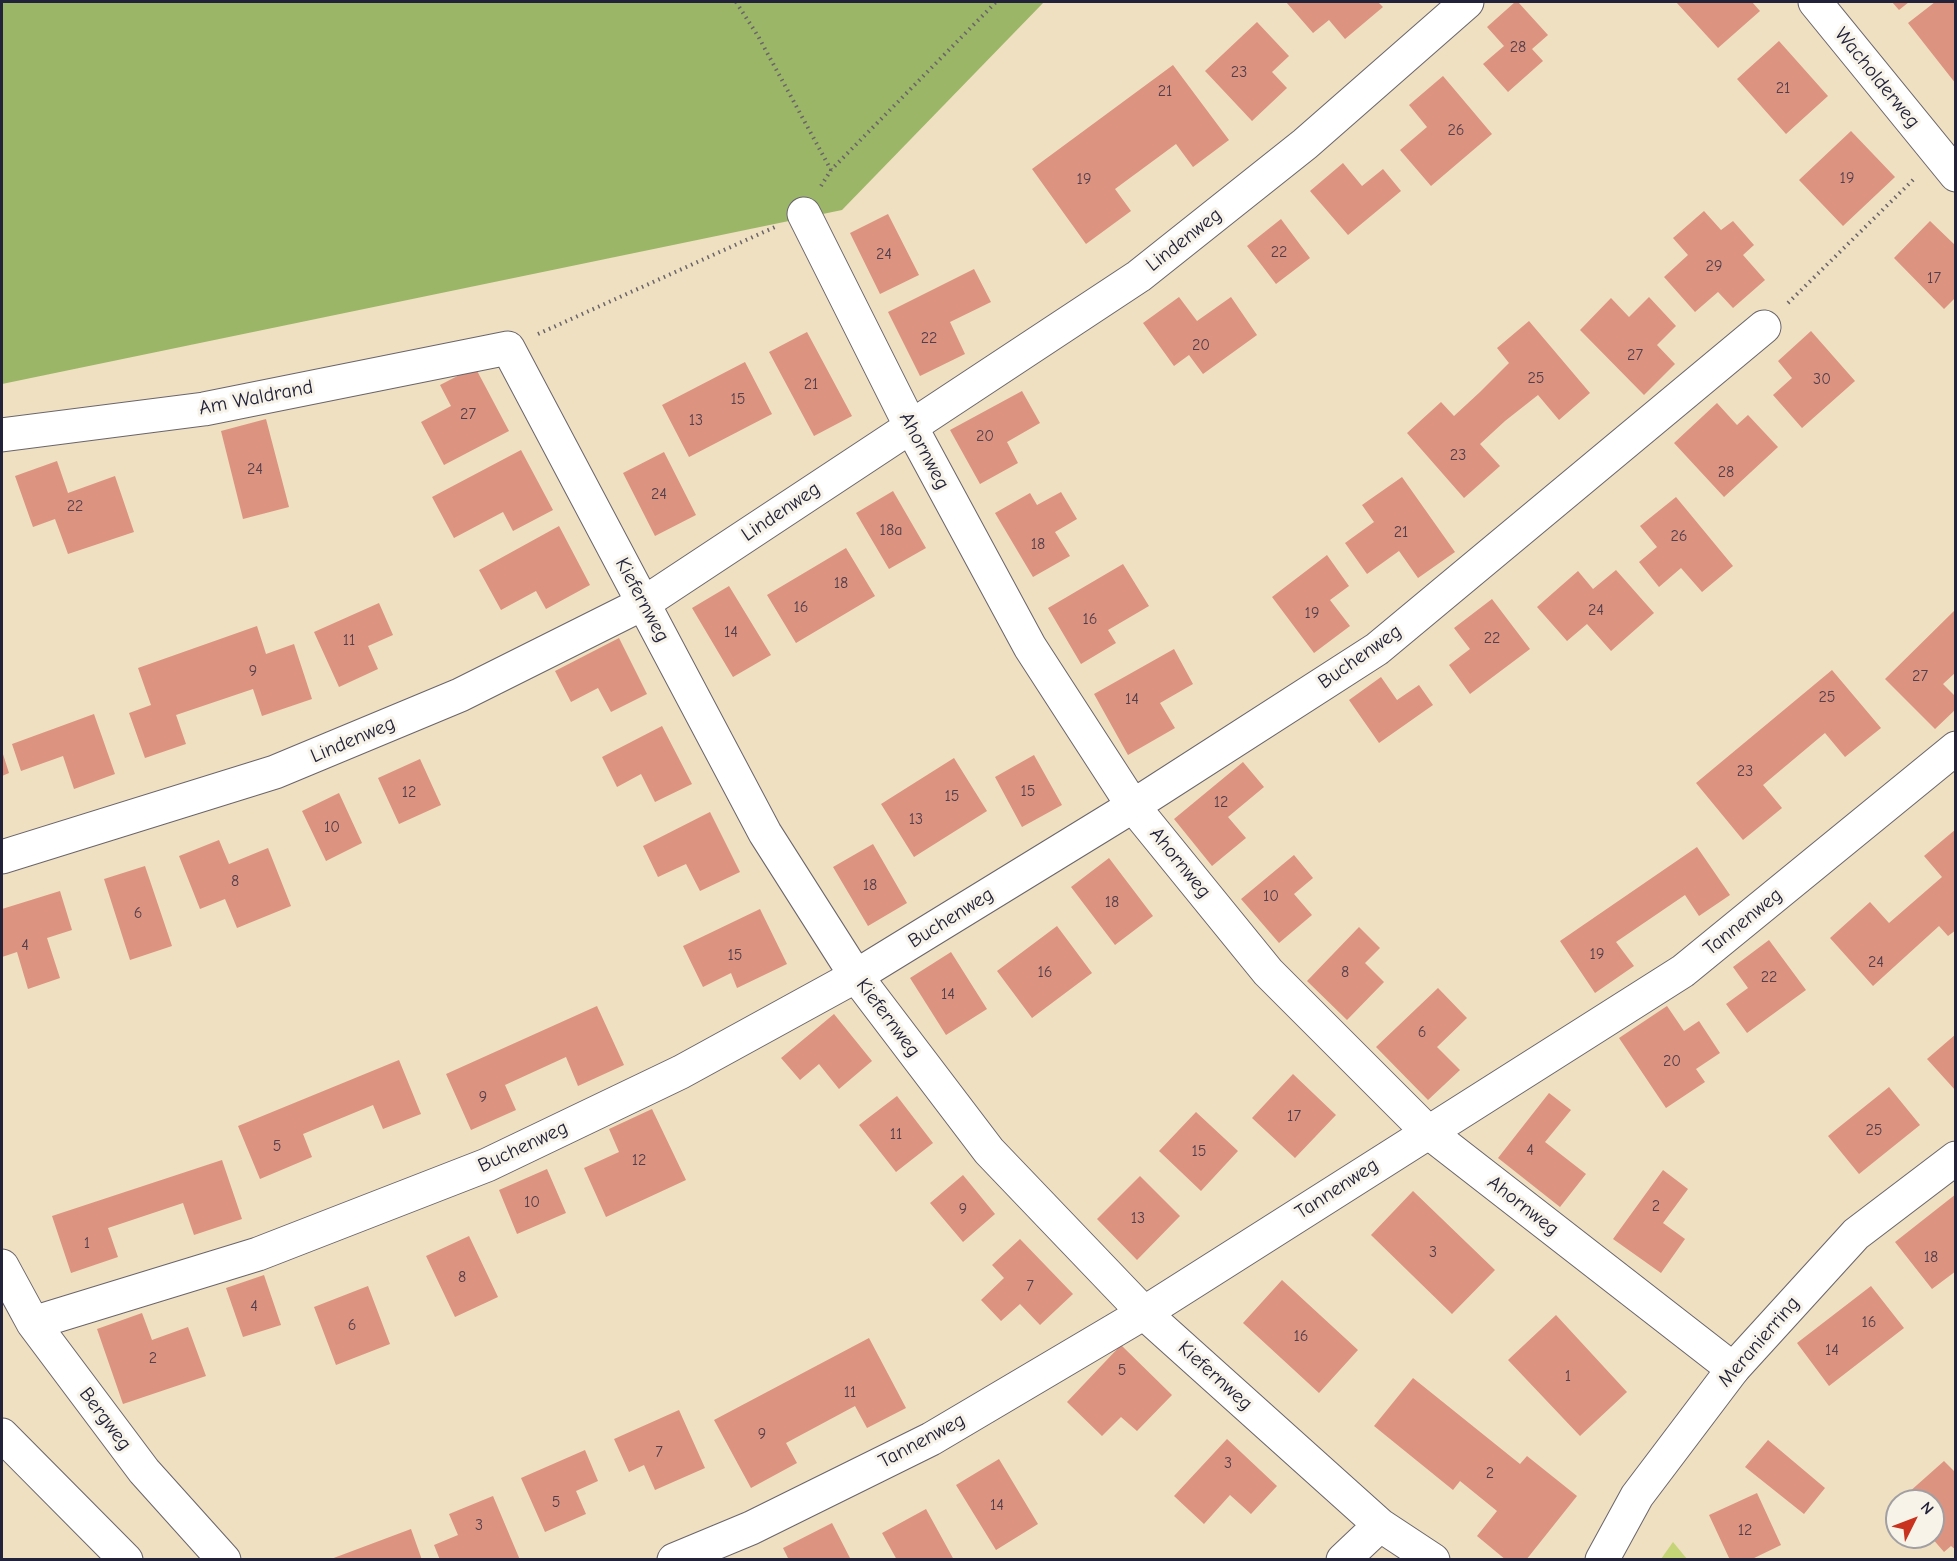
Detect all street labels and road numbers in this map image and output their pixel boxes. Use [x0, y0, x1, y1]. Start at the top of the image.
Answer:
street label: Wacholderweg [1829, 23, 1925, 133]
street label: Lindenweg [1141, 203, 1227, 277]
street label: Am Waldrand [197, 375, 315, 421]
street label: Ahornweg [894, 408, 954, 494]
street label: Lindenweg [737, 477, 825, 547]
street label: Kiefernweg [610, 554, 674, 646]
street label: Buchenweg [1314, 620, 1406, 694]
street label: Lindenweg [307, 711, 399, 769]
street label: Ahornweg [1144, 823, 1216, 903]
street label: Buchenweg [904, 882, 998, 954]
street label: Tannenweg [1699, 883, 1787, 961]
street label: Kiefernweg [851, 974, 925, 1062]
street label: Buchenweg [474, 1116, 572, 1178]
street label: Tannenweg [1291, 1153, 1383, 1225]
street label: Ahornweg [1482, 1171, 1564, 1241]
street label: Meranierring [1713, 1292, 1805, 1392]
street label: Kiefernweg [1173, 1336, 1257, 1416]
street label: Bergweg [74, 1383, 136, 1455]
street label: Tannenweg [875, 1408, 969, 1474]

